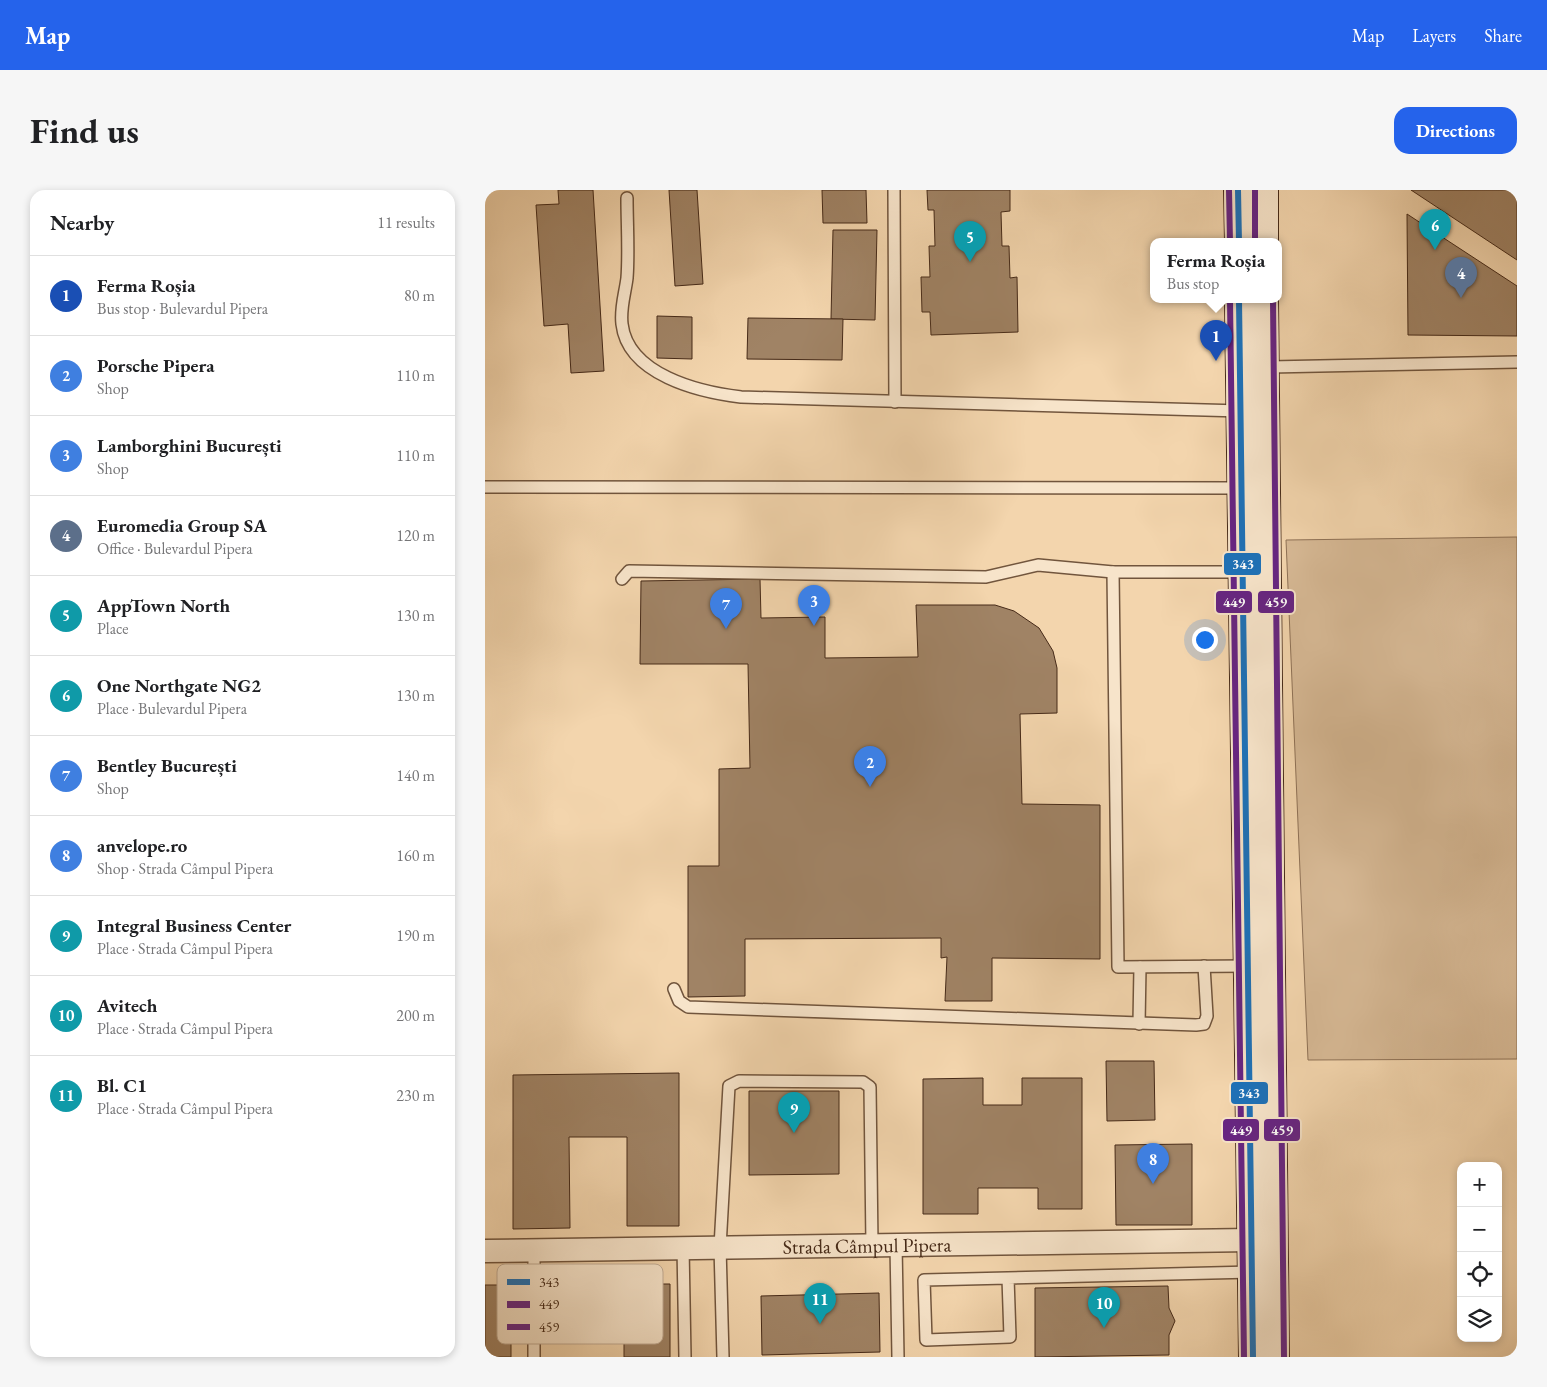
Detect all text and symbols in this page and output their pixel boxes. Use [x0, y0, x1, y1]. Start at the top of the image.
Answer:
text: Map [25, 20, 70, 51]
text: Map [1352, 24, 1384, 47]
text: Layers [1412, 24, 1456, 47]
text: Share [1484, 24, 1522, 47]
button: Directions [1394, 107, 1517, 154]
text: Find us [30, 108, 139, 153]
text: Nearby [50, 209, 114, 236]
pin: 6 [1419, 209, 1451, 250]
text: 11 results [377, 212, 435, 233]
pin: 5 [954, 221, 986, 262]
popup [1150, 238, 1282, 303]
text: Ferma Roșia [1167, 248, 1265, 273]
pin: 4 [1445, 257, 1477, 298]
text: Ferma Roșia [97, 273, 196, 298]
text: Bus stop [1167, 273, 1219, 294]
text: 1 [62, 285, 70, 306]
text: 80 m [404, 285, 435, 306]
text: Bus stop · Bulevardul Pipera [97, 298, 268, 319]
pin: 1 [1200, 320, 1232, 361]
text: Porsche Pipera [97, 353, 215, 378]
text: 2 [62, 365, 70, 386]
text: 110 m [396, 365, 435, 386]
text: Shop [97, 378, 129, 399]
text: Lamborghini București [97, 433, 282, 458]
text: 3 [62, 445, 70, 466]
text: 110 m [396, 445, 435, 466]
text: Shop [97, 458, 129, 479]
text: Euromedia Group SA [97, 513, 267, 538]
text: 4 [62, 525, 70, 546]
text: 120 m [396, 525, 435, 546]
text: Office · Bulevardul Pipera [97, 538, 253, 559]
line badge: 343 [1223, 552, 1262, 576]
text: 343 [1232, 555, 1254, 573]
pin: 3 [798, 585, 830, 626]
pin: 7 [710, 588, 742, 629]
line badge: 449 [1215, 590, 1253, 614]
line badge: 459 [1257, 590, 1295, 614]
text: AppTown North [97, 593, 230, 618]
text: 449 [1223, 593, 1246, 611]
text: 459 [1265, 593, 1288, 611]
text: 5 [62, 605, 70, 626]
text: 130 m [396, 605, 435, 626]
text: Place [97, 618, 129, 639]
your location [1192, 627, 1218, 653]
text: One Northgate NG2 [97, 673, 261, 698]
text: 6 [62, 685, 70, 706]
text: 130 m [396, 685, 435, 706]
text: Place · Bulevardul Pipera [97, 698, 247, 719]
pin: 2 [854, 746, 886, 787]
text: Bentley București [97, 753, 237, 778]
text: 7 [62, 765, 70, 786]
text: 140 m [396, 765, 435, 786]
text: Shop [97, 778, 129, 799]
text: anvelope.ro [97, 833, 187, 858]
text: 8 [62, 845, 70, 866]
text: 160 m [396, 845, 435, 866]
text: Shop · Strada Câmpul Pipera [97, 858, 273, 879]
text: Integral Business Center [97, 913, 291, 938]
text: 9 [62, 925, 70, 946]
text: 190 m [396, 925, 435, 946]
text: Place · Strada Câmpul Pipera [97, 938, 273, 959]
text: Avitech [97, 993, 157, 1018]
text: 10 [58, 1005, 74, 1026]
text: 200 m [396, 1005, 435, 1026]
text: Place · Strada Câmpul Pipera [97, 1018, 273, 1039]
text: Bl. C1 [97, 1073, 147, 1098]
line badge: 343 [1230, 1081, 1269, 1105]
text: 343 [1238, 1084, 1260, 1102]
text: 11 [58, 1085, 74, 1106]
text: 230 m [396, 1085, 435, 1106]
pin: 9 [778, 1092, 810, 1133]
text: Place · Strada Câmpul Pipera [97, 1098, 273, 1119]
line badge: 449 [1222, 1118, 1260, 1142]
line badge: 459 [1263, 1118, 1301, 1142]
text: 449 [1230, 1121, 1253, 1139]
text: 459 [1271, 1121, 1294, 1139]
pin: 8 [1137, 1143, 1169, 1184]
map controls [1457, 1162, 1502, 1342]
button: + [1457, 1162, 1502, 1207]
button: − [1457, 1207, 1502, 1252]
street label: Strada Câmpul Pipera [782, 1231, 952, 1260]
button: locate [1457, 1252, 1502, 1297]
legend [497, 1264, 663, 1344]
text: 343 [539, 1273, 559, 1291]
pin: 11 [804, 1283, 836, 1324]
pin: 10 [1088, 1287, 1120, 1328]
text: 449 [539, 1295, 559, 1313]
button: layers [1457, 1297, 1502, 1342]
text: 459 [539, 1318, 559, 1336]

